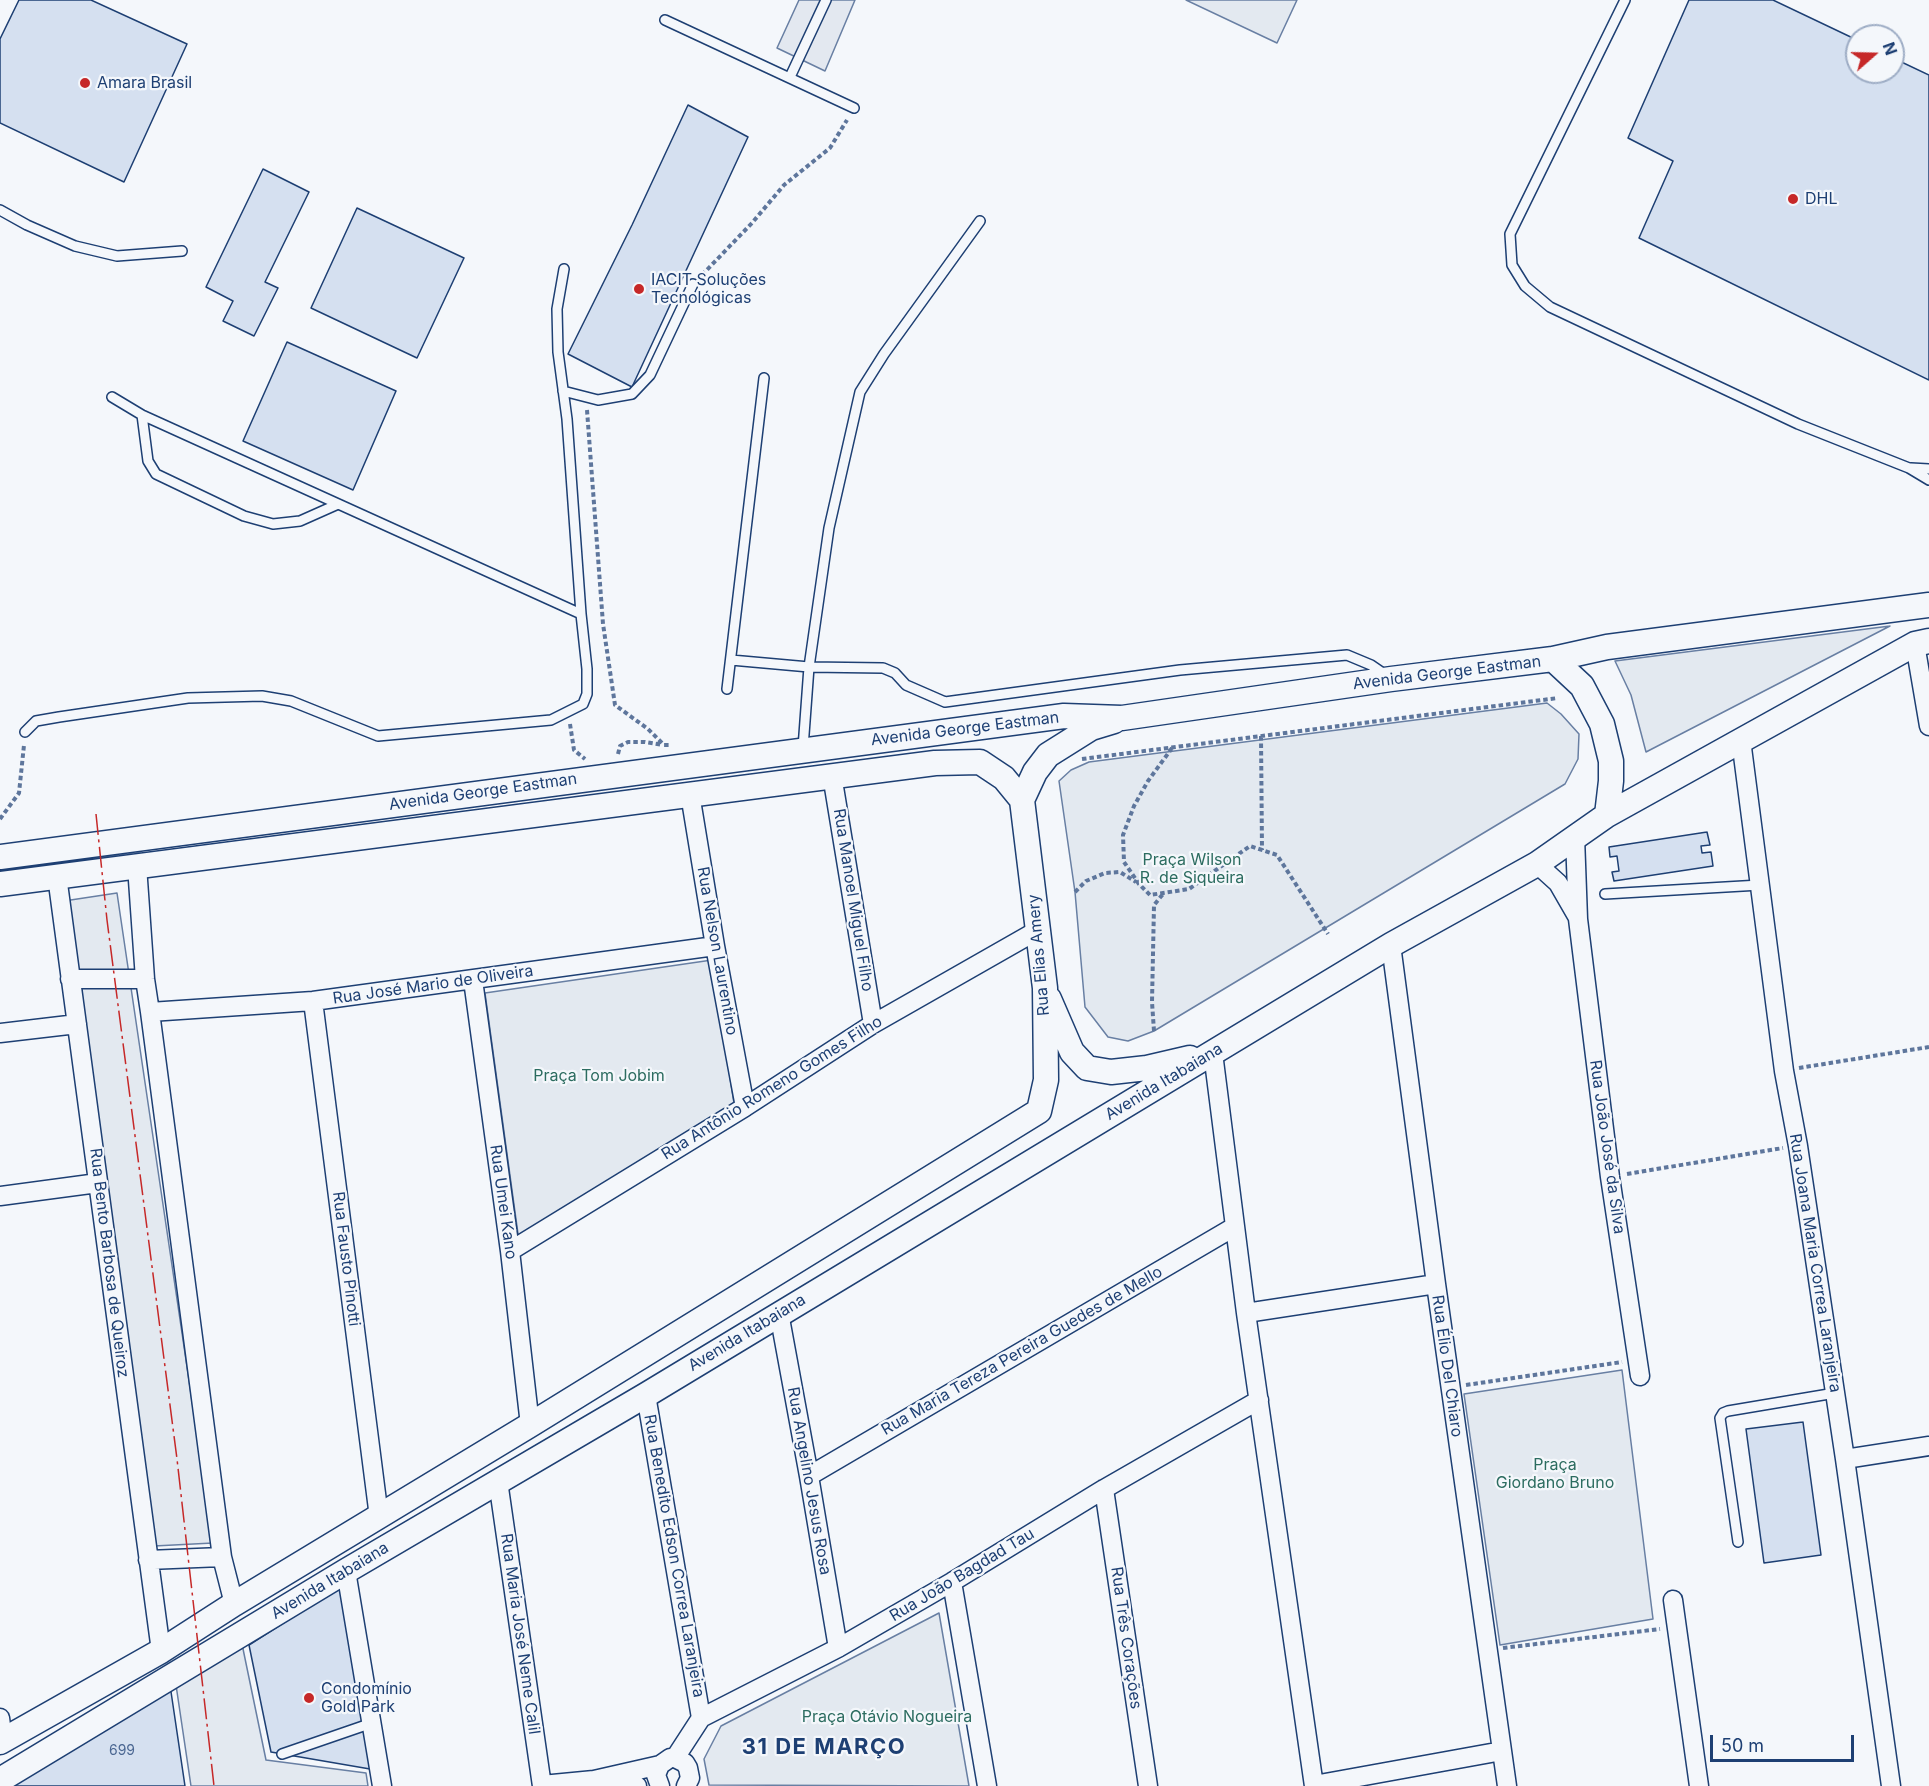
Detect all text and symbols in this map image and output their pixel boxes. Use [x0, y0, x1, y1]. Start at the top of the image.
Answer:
north arrow [1845, 24, 1905, 84]
text: N [1879, 39, 1902, 58]
place label: Amara Brasil [97, 73, 192, 93]
marker: Amara Brasil [78, 76, 92, 90]
place label: DHL [1805, 189, 1837, 209]
marker: DHL [1786, 192, 1800, 206]
place label: IACIT Soluções Tecnológicas [651, 270, 766, 308]
marker: IACIT Soluções Tecnológicas [632, 282, 646, 296]
street label: Avenida George Eastman [1352, 652, 1542, 694]
street label: Avenida George Eastman [870, 708, 1060, 750]
street label: Avenida George Eastman [388, 769, 578, 815]
street label: Rua Manoel Miguel Filho [829, 807, 877, 993]
park label: Praça Wilson R. de Siqueira [1140, 850, 1244, 888]
street label: Rua Nelson Laurentino [693, 865, 741, 1037]
street label: Rua Elias Amery [1024, 893, 1054, 1017]
street label: Rua José Mario de Oliveira [331, 961, 535, 1009]
street label: Rua Antônio Romeno Gomes Filho [658, 1012, 886, 1164]
street label: Avenida Itabaiana [1102, 1039, 1226, 1125]
street label: Rua João José da Silva [1585, 1059, 1629, 1235]
park label: Praça Tom Jobim [533, 1066, 665, 1086]
street label: Rua Joana Maria Correa Laranjeira [1785, 1132, 1845, 1394]
street label: Rua Umei Kano [485, 1143, 521, 1261]
street label: Rua Bento Barbosa de Queiroz [85, 1147, 133, 1379]
street label: Rua Fausto Pinotti [328, 1191, 364, 1327]
street label: Rua Maria Tereza Pereira Guedes de Mello [878, 1262, 1166, 1440]
street label: Avenida Itabaiana [685, 1290, 809, 1376]
street label: Rua Élio Del Chiaro [1428, 1294, 1466, 1438]
street label: Rua Angelino Jesus Rosa [783, 1385, 835, 1577]
street label: Rua Benedito Edson Correa Laranjeira [640, 1413, 708, 1699]
park label: Praça Giordano Bruno [1496, 1455, 1614, 1493]
street label: Rua João Bagdad Tau [886, 1524, 1038, 1626]
street label: Rua Maria José Neme Calil [496, 1532, 544, 1736]
street label: Avenida Itabaiana [268, 1538, 392, 1624]
street label: Rua Três Corações [1107, 1566, 1145, 1710]
place label: Condomínio Gold Park [321, 1679, 412, 1717]
marker: Condomínio Gold Park [302, 1691, 316, 1705]
park label: Praça Otávio Nogueira [802, 1707, 972, 1727]
scale bar [1713, 1723, 1857, 1761]
district label: 31 DE MARÇO [742, 1734, 906, 1760]
text: 50 m [1721, 1735, 1764, 1756]
house number: 699 [109, 1743, 135, 1759]

